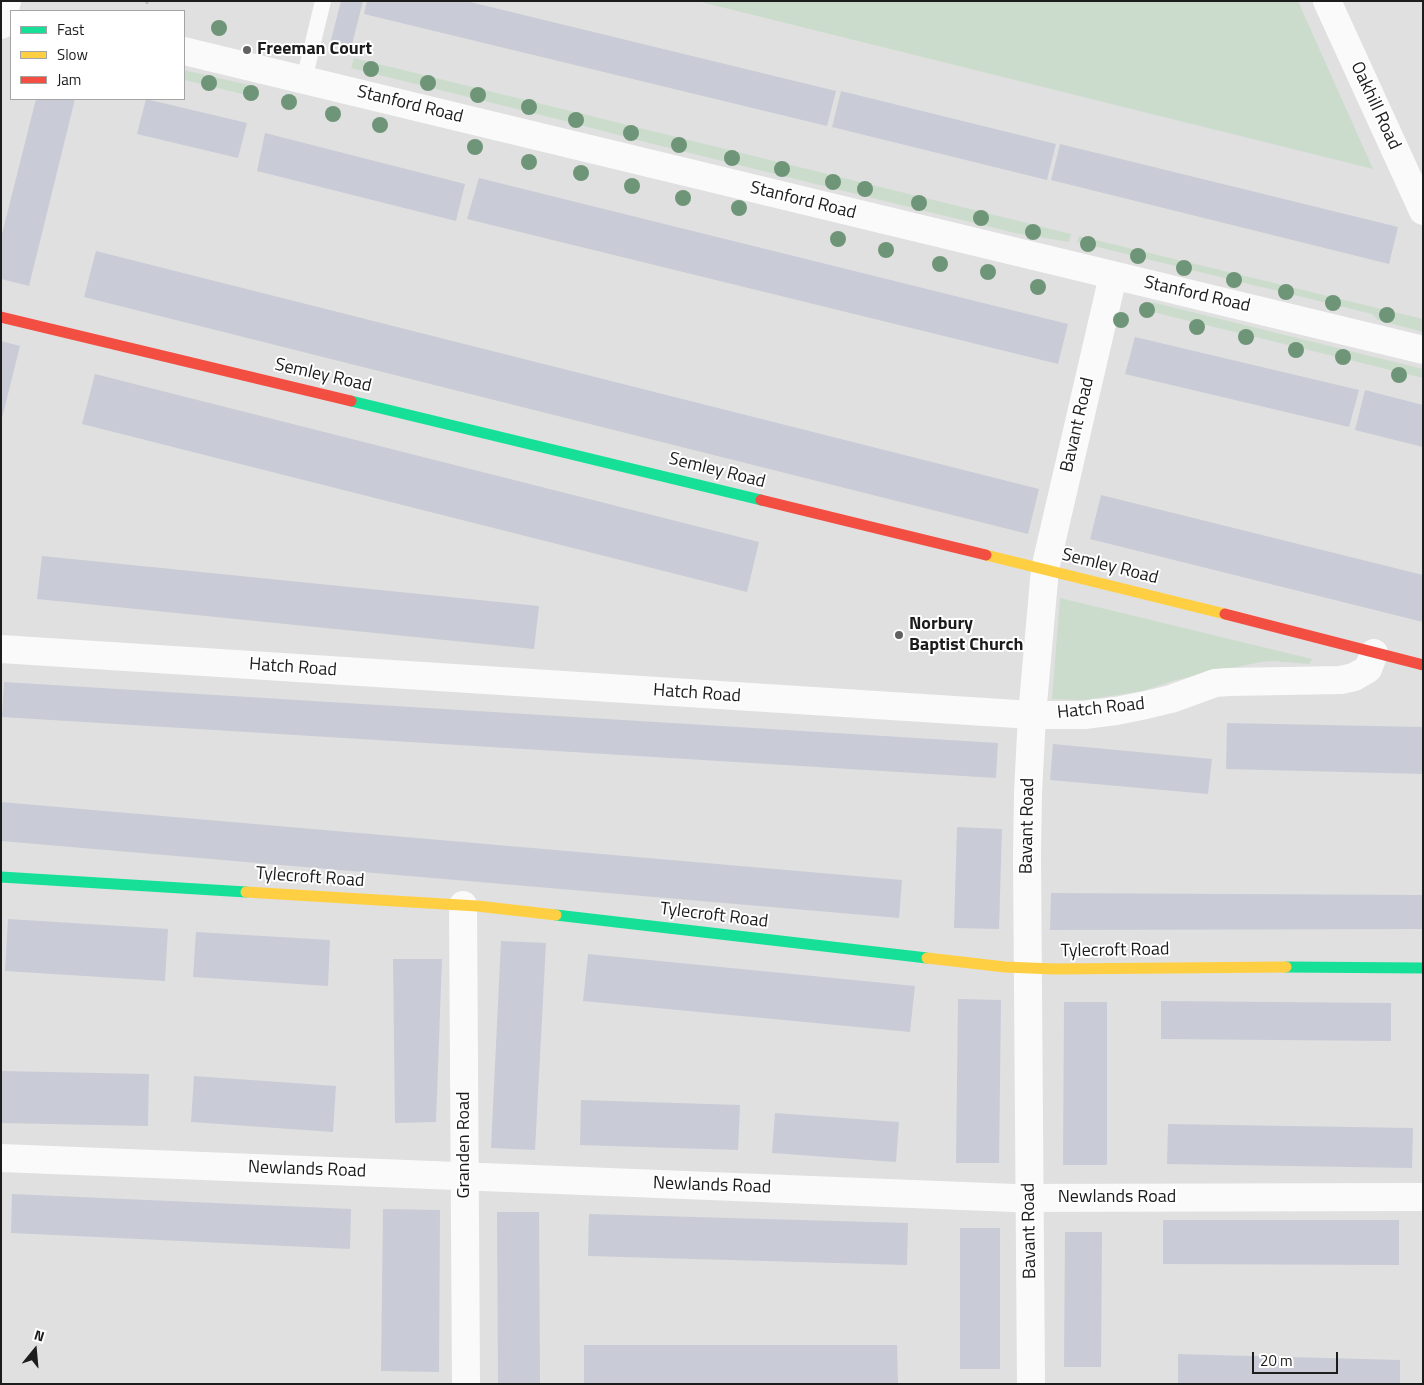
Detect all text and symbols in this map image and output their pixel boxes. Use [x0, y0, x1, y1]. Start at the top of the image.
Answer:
legend [10, 10, 185, 100]
text: Fast [57, 18, 84, 41]
place label: Freeman Court [257, 39, 372, 61]
text: Slow [57, 43, 88, 66]
marker: Freeman Court [241, 44, 253, 56]
street label: Oakhill Road [1345, 59, 1405, 153]
text: Jam [57, 68, 81, 91]
street label: Stanford Road [355, 81, 465, 129]
street label: Stanford Road [748, 177, 858, 225]
street label: Stanford Road [1142, 272, 1252, 318]
street label: Semley Road [273, 354, 373, 398]
street label: Bavant Road [1057, 376, 1099, 474]
street label: Semley Road [667, 449, 767, 493]
street label: Semley Road [1060, 545, 1160, 589]
place label: Norbury Baptist Church [909, 614, 1024, 656]
marker: Norbury Baptist Church [893, 629, 905, 641]
street label: Hatch Road [248, 654, 338, 682]
street label: Hatch Road [652, 680, 742, 708]
street label: Hatch Road [1056, 694, 1146, 724]
street label: Bavant Road [1016, 778, 1040, 874]
street label: Tylecroft Road [255, 863, 365, 893]
street label: Tylecroft Road [659, 899, 769, 933]
street label: Tylecroft Road [1060, 939, 1170, 963]
street label: Granden Road [454, 1091, 476, 1199]
street label: Newlands Road [247, 1157, 367, 1183]
street label: Newlands Road [652, 1173, 772, 1199]
street label: Bavant Road [1018, 1183, 1042, 1279]
street label: Newlands Road [1058, 1187, 1176, 1209]
text: N [32, 1324, 47, 1347]
north arrow [10, 1325, 60, 1375]
scale bar [1254, 1342, 1340, 1374]
text: 20 m [1260, 1349, 1293, 1372]

